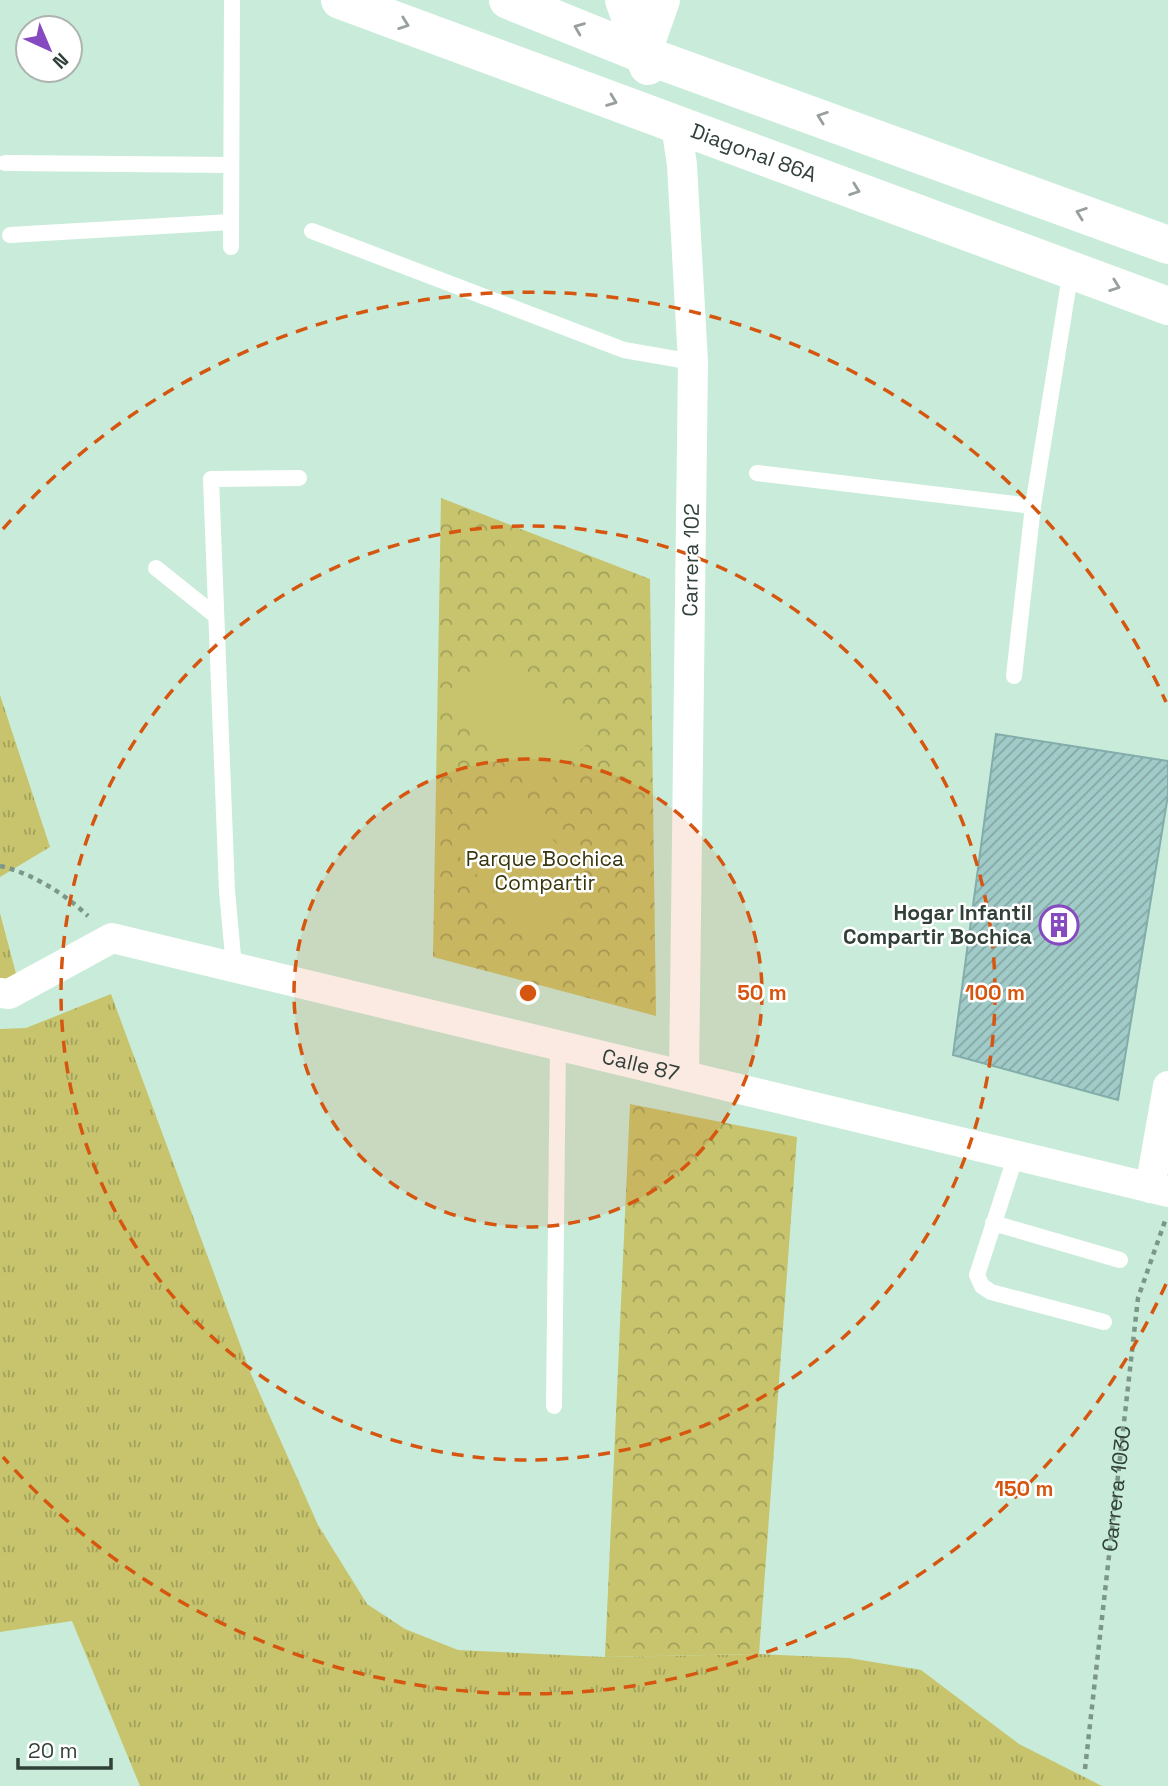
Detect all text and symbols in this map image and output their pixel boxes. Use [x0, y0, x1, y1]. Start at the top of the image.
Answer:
north arrow [14, 14, 84, 84]
one-way arrow [398, 15, 410, 29]
one-way arrow [574, 22, 586, 36]
text: N [47, 47, 74, 74]
one-way arrow [605, 92, 617, 106]
one-way arrow [816, 111, 828, 125]
street label: Diagonal 86A [687, 117, 820, 188]
one-way arrow [849, 182, 861, 196]
one-way arrow [1076, 207, 1088, 221]
one-way arrow [1108, 278, 1120, 292]
street label: Carrera 102 [676, 503, 705, 617]
park label: Parque Bochica Compartir [466, 845, 624, 896]
place label: Hogar Infantil Compartir Bochica [843, 899, 1032, 950]
building icon: Hogar Infantil Compartir Bochica [1038, 904, 1080, 946]
text: 50 m [737, 979, 787, 1006]
text: 100 m [965, 979, 1025, 1006]
centre of rings [516, 981, 540, 1005]
street label: Calle 87 [599, 1042, 682, 1087]
street label: Carrera 103C [1096, 1424, 1137, 1553]
text: 150 m [995, 1475, 1053, 1502]
scale bar [18, 1726, 110, 1770]
text: 20 m [28, 1737, 78, 1764]

